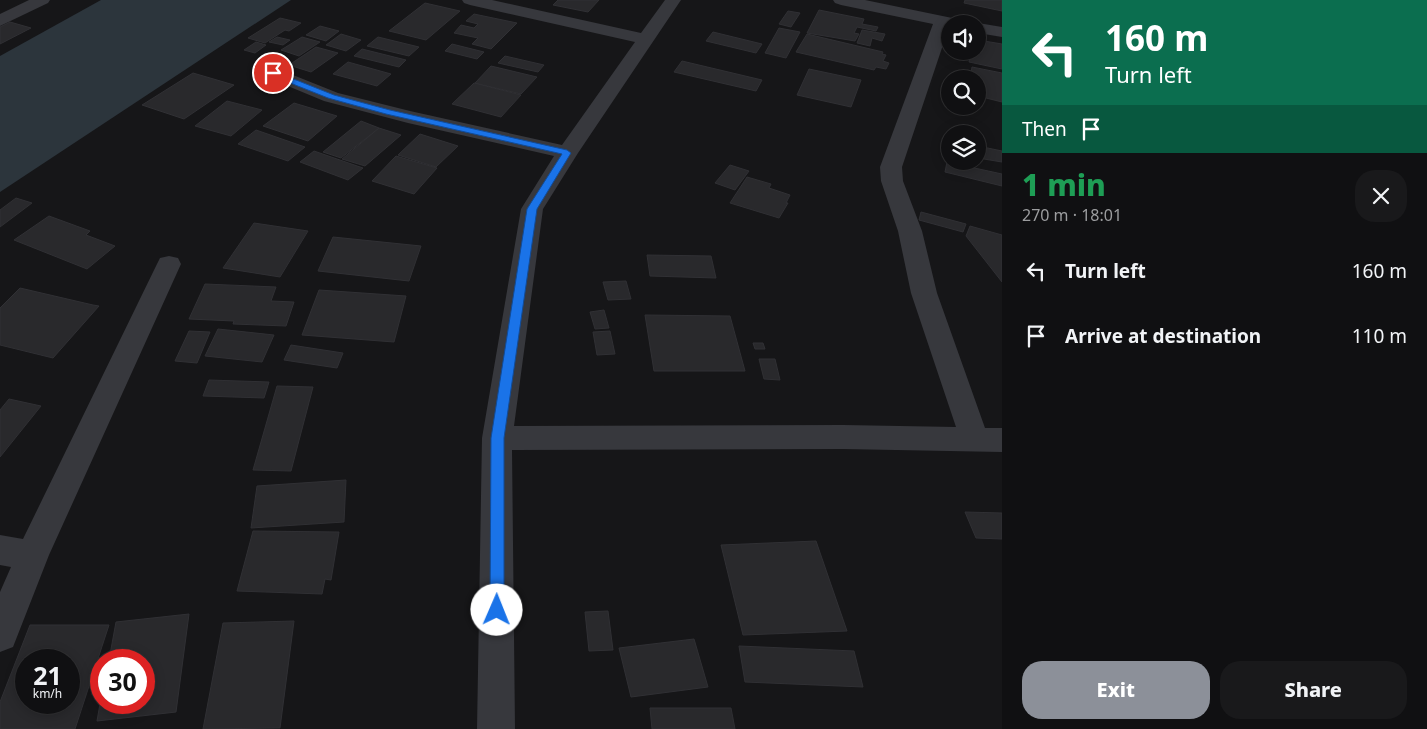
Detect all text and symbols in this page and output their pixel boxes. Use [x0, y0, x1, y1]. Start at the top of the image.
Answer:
text: 160 m [1105, 14, 1208, 61]
map controls [941, 15, 986, 170]
button: sound [941, 15, 986, 60]
icon: left [1022, 20, 1087, 85]
pin [252, 52, 294, 94]
icon: arrive [259, 59, 287, 87]
text: Turn left [1105, 59, 1192, 89]
button: search [941, 70, 986, 115]
icon: arrive [1077, 115, 1105, 143]
text: Then [1022, 116, 1067, 142]
button: layers [941, 125, 986, 170]
text: 1 min [1022, 164, 1106, 205]
button: close [1355, 170, 1407, 222]
text: 270 m · 18:01 [1022, 204, 1122, 226]
icon: left [1022, 257, 1050, 285]
text: Turn left [1065, 258, 1146, 284]
text: 160 m [1352, 258, 1407, 284]
icon: arrive [1022, 322, 1050, 350]
text: Arrive at destination [1065, 323, 1261, 349]
text: 110 m [1352, 323, 1407, 349]
position arrow [470, 583, 522, 635]
speed limit sign: 30 [90, 649, 155, 714]
text: 21 [33, 658, 62, 692]
button: Exit [1022, 661, 1210, 719]
button: Share [1220, 661, 1407, 719]
text: km/h [33, 685, 62, 702]

